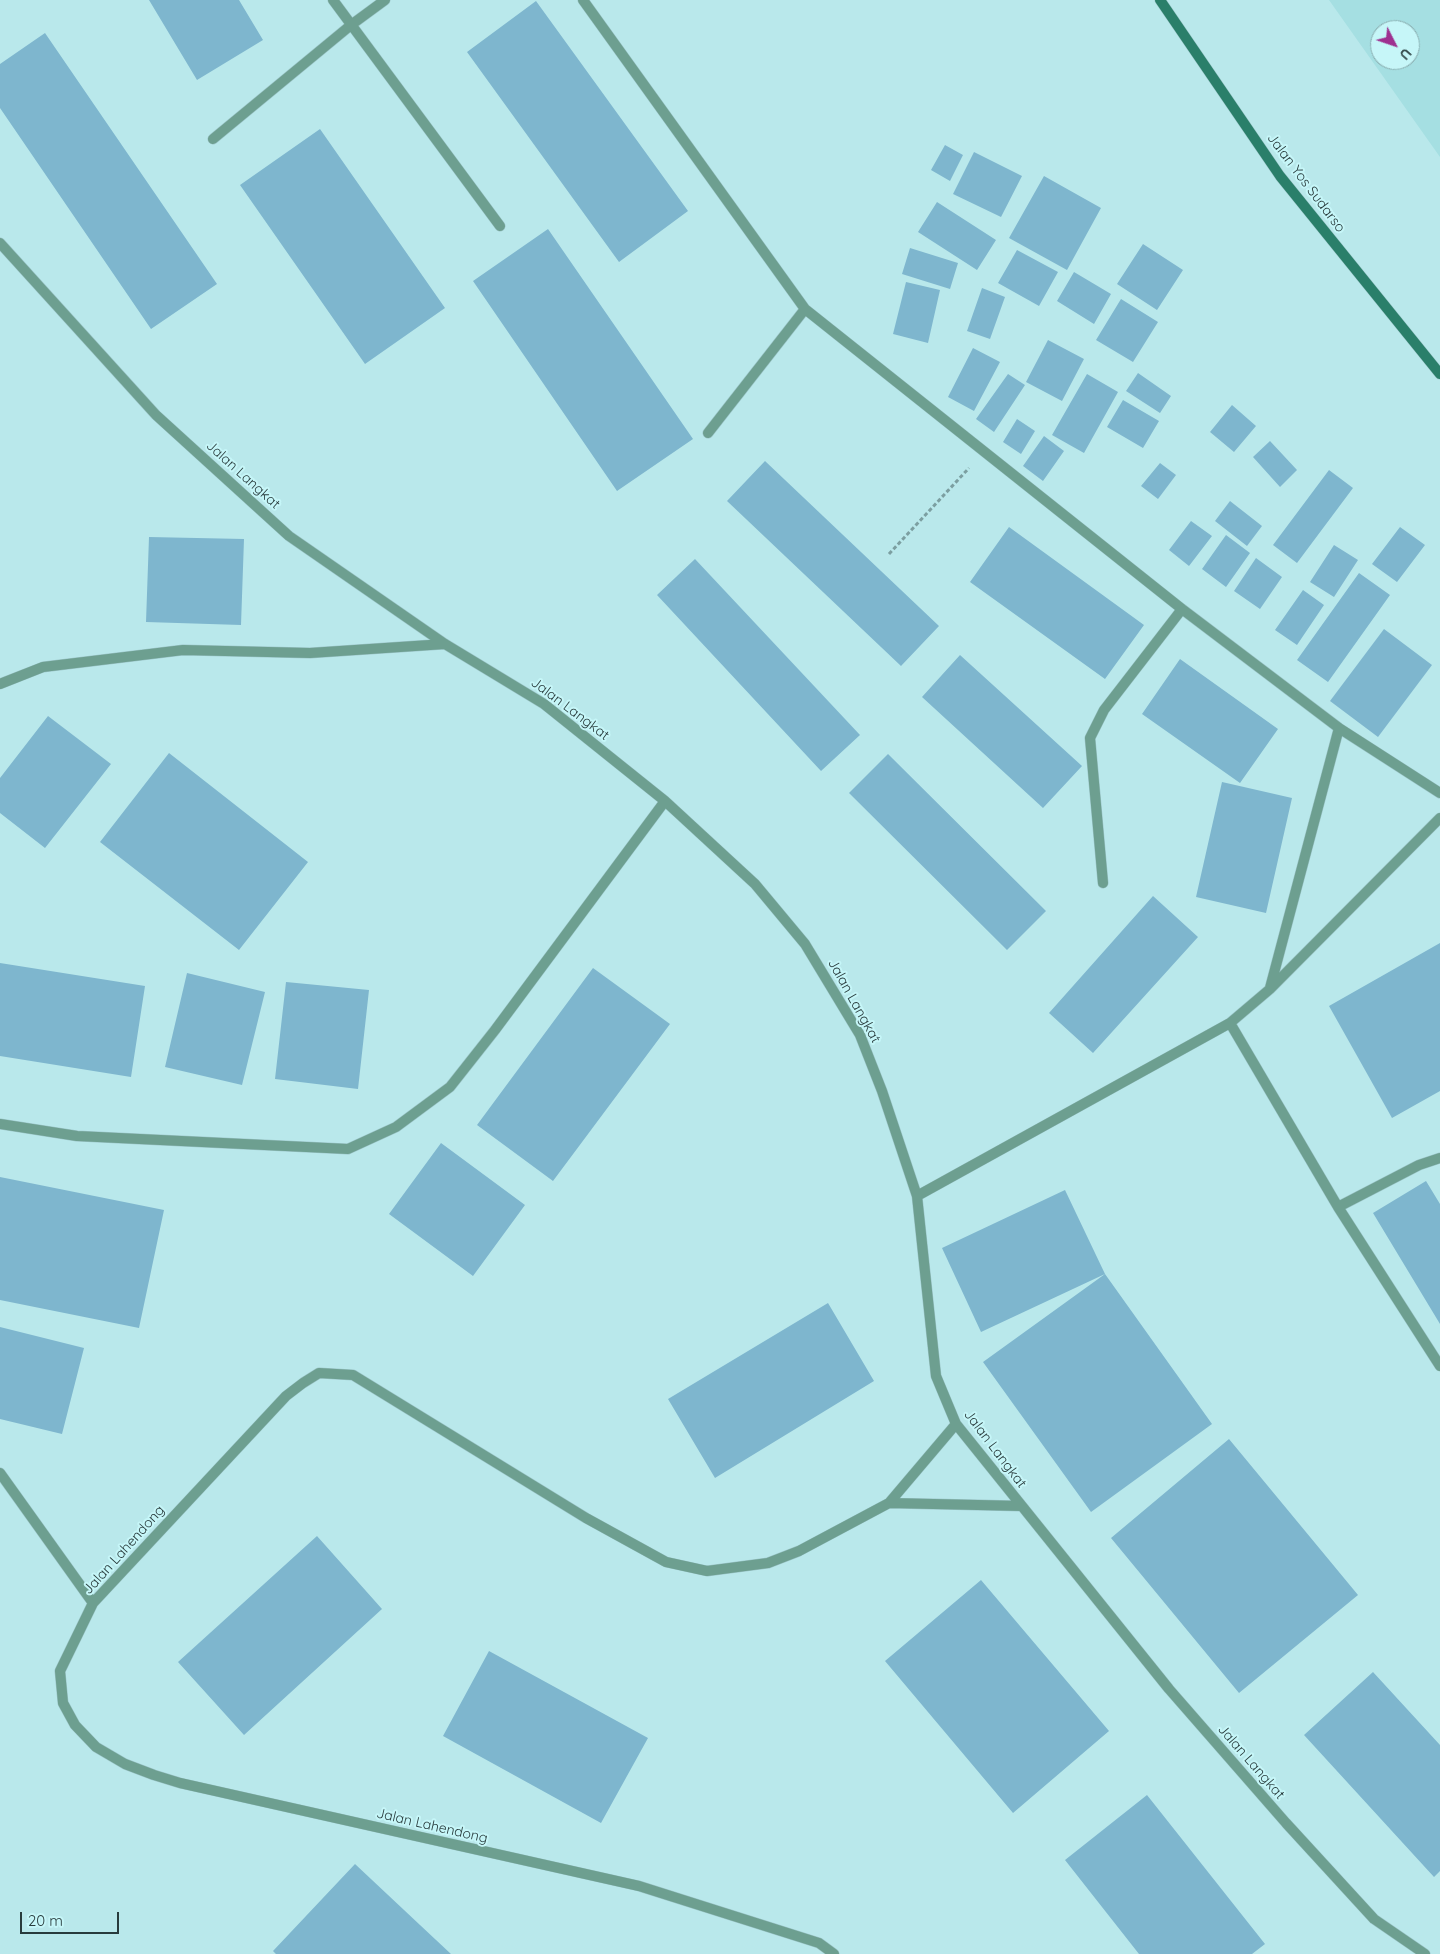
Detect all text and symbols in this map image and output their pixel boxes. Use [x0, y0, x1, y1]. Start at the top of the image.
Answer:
north arrow [1370, 20, 1420, 70]
text: U [1396, 45, 1416, 64]
street label: Jalan Yos Sudarso [1263, 130, 1349, 236]
street label: Jalan Langkat [203, 437, 283, 513]
street label: Jalan Langkat [528, 674, 612, 744]
street label: Jalan Langkat [824, 956, 884, 1046]
street label: Jalan Langkat [960, 1407, 1030, 1491]
street label: Jalan Lahendong [80, 1502, 168, 1598]
street label: Jalan Langkat [1214, 1721, 1288, 1803]
street label: Jalan Lahendong [375, 1805, 489, 1847]
scale bar [22, 1902, 121, 1934]
text: 20 m [28, 1911, 63, 1930]

